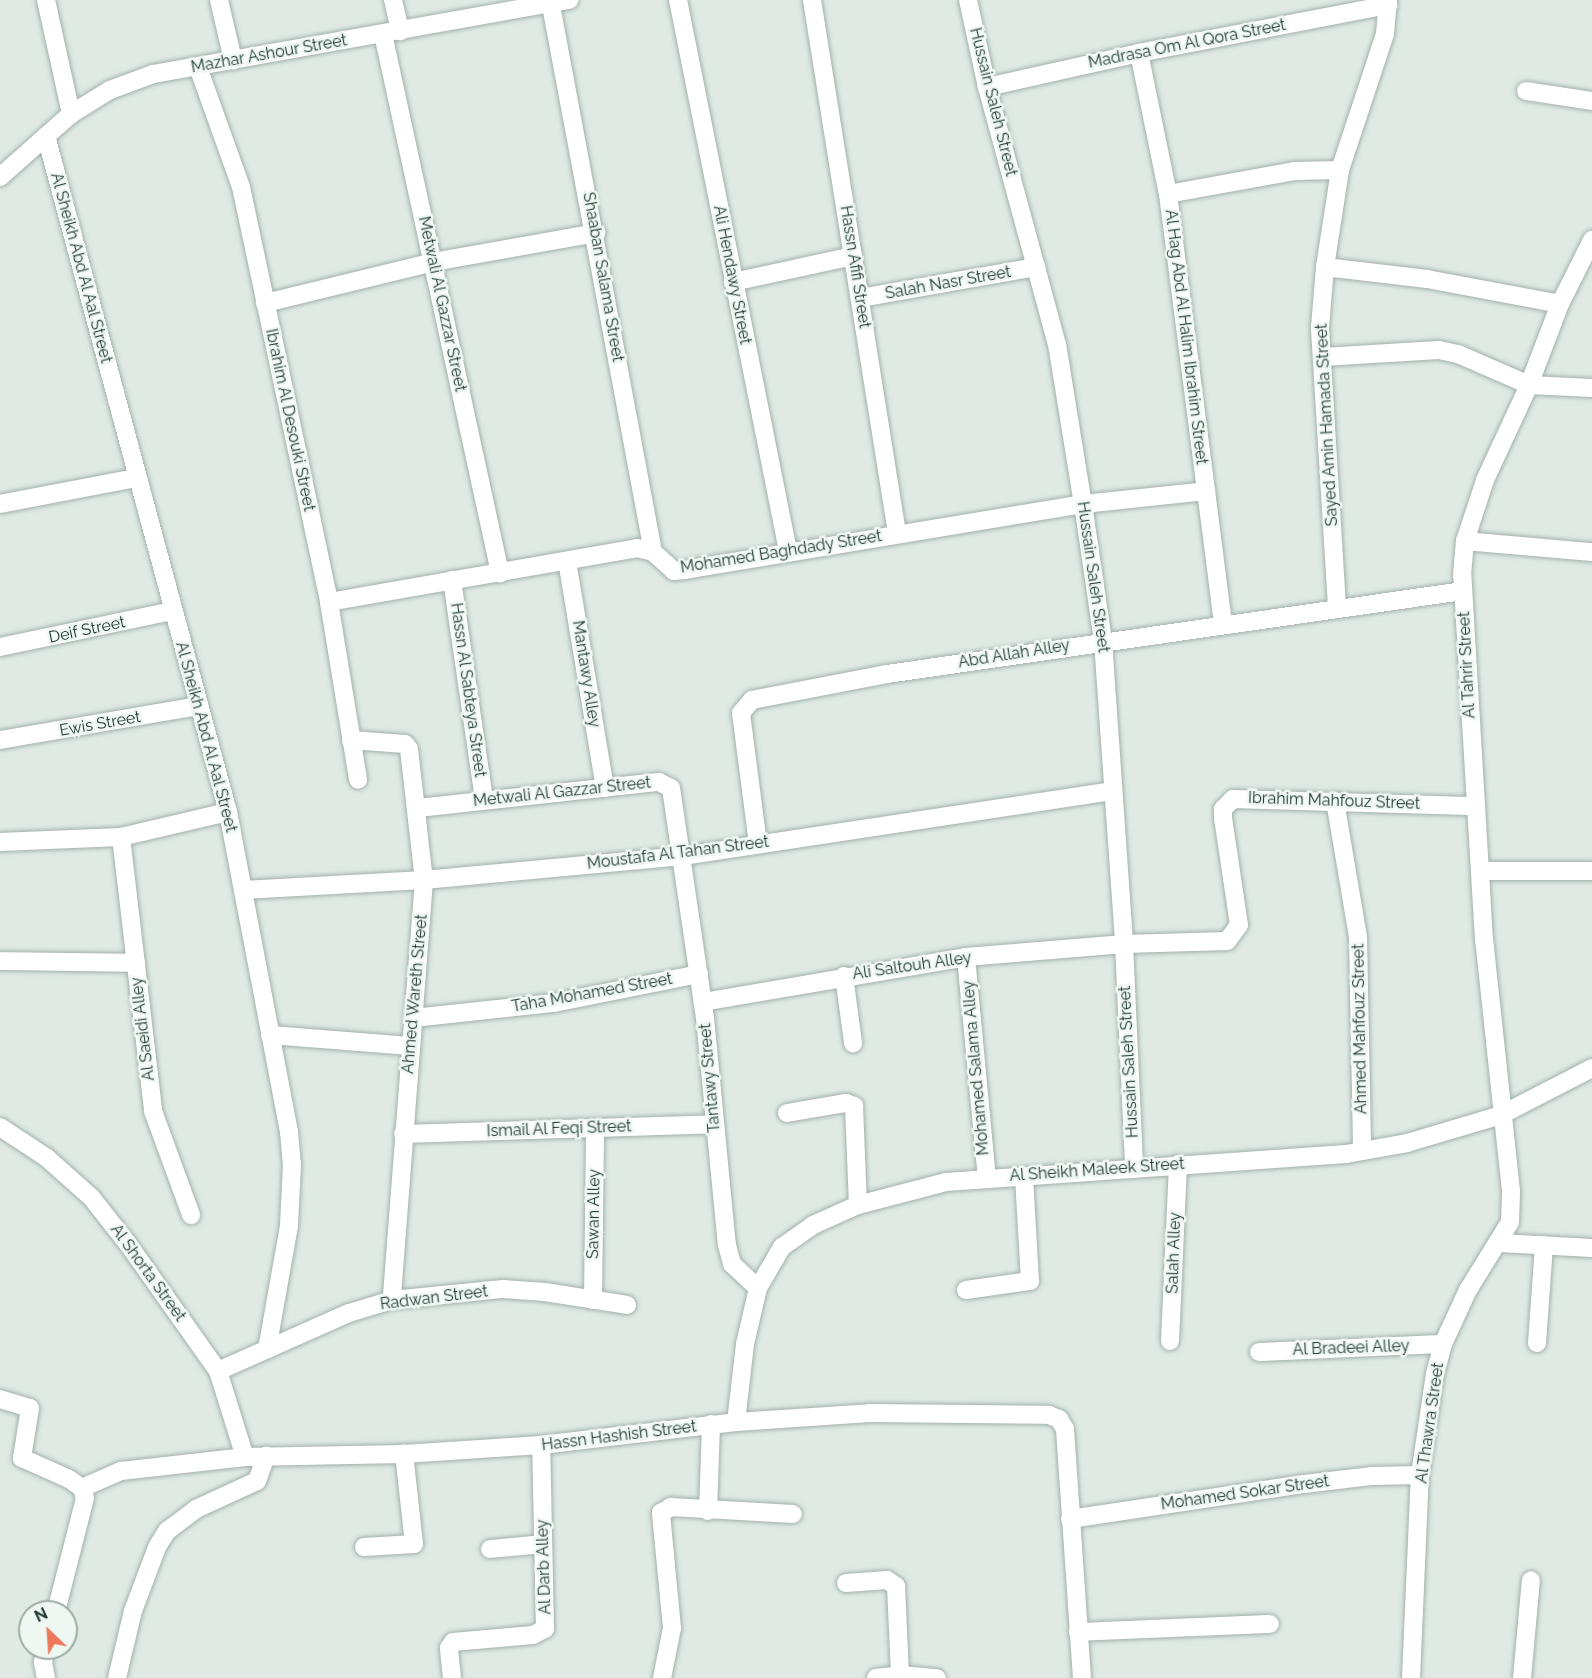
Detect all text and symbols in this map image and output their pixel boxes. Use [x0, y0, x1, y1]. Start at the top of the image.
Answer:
street label: Madrasa Om Al Qora Street [1086, 15, 1288, 73]
street label: Hussain Saleh Street [965, 26, 1021, 178]
street label: Mazhar Ashour Street [189, 31, 349, 77]
street label: Al Sheikh Abd Al Aal Street [46, 169, 116, 367]
street label: Shaaban Salama Street [579, 191, 627, 363]
street label: Ali Hendawy Street [709, 204, 755, 346]
street label: Hassn Afifi Street [836, 204, 874, 330]
street label: Al Hag Abd Al Halim Ibrahim Street [1161, 207, 1211, 467]
street label: Metwali Al Gazzar Street [414, 214, 470, 394]
street label: Salah Nasr Street [883, 262, 1013, 304]
street label: Sayed Amin Hamada Street [1312, 323, 1342, 527]
street label: Ibrahim Al Desouki Street [261, 327, 319, 513]
street label: Hussain Saleh Street [1073, 500, 1113, 654]
street label: Mohamed Baghdady Street [679, 527, 883, 577]
street label: Hassn Al Sabteya Street [446, 601, 490, 779]
street label: Al Tahrir Street [1455, 610, 1479, 720]
street label: Deif Street [47, 612, 127, 648]
street label: Mantawy Alley [568, 619, 604, 729]
street label: Abd Allah Alley [956, 636, 1072, 672]
street label: Al Sheikh Abd Al Aal Street [171, 638, 241, 836]
street label: Ewis Street [58, 707, 142, 741]
street label: Metwali Al Gazzar Street [472, 773, 652, 811]
street label: Ibrahim Mahfouz Street [1248, 788, 1420, 814]
street label: Moustafa Al Tahan Street [585, 832, 771, 874]
street label: Ahmed Wareth Street [398, 913, 432, 1075]
street label: Ahmed Mahfouz Street [1349, 944, 1371, 1114]
street label: Ali Saltouh Alley [851, 948, 973, 984]
street label: Taha Mohamed Street [510, 969, 674, 1017]
street label: Al Saeidi Alley [127, 976, 159, 1082]
street label: Mohamed Salama Alley [959, 980, 993, 1156]
street label: Hussain Saleh Street [1115, 985, 1143, 1139]
street label: Tantawy Street [696, 1022, 724, 1134]
street label: Ismail Al Feqi Street [486, 1117, 632, 1141]
street label: Al Sheikh Maleek Street [1009, 1154, 1185, 1186]
street label: Sawan Alley [584, 1169, 604, 1259]
street label: Salah Alley [1163, 1212, 1185, 1294]
street label: Al Shorta Street [106, 1220, 190, 1326]
street label: Radwan Street [379, 1282, 489, 1314]
street label: Al Bradeei Alley [1292, 1336, 1410, 1360]
street label: Al Thawra Street [1412, 1361, 1448, 1485]
street label: Hassn Hashish Street [541, 1417, 697, 1455]
street label: Mohamed Sokar Street [1159, 1472, 1331, 1514]
street label: Al Darb Alley [533, 1519, 555, 1615]
north arrow [18, 1600, 78, 1660]
text: N [31, 1604, 51, 1626]

